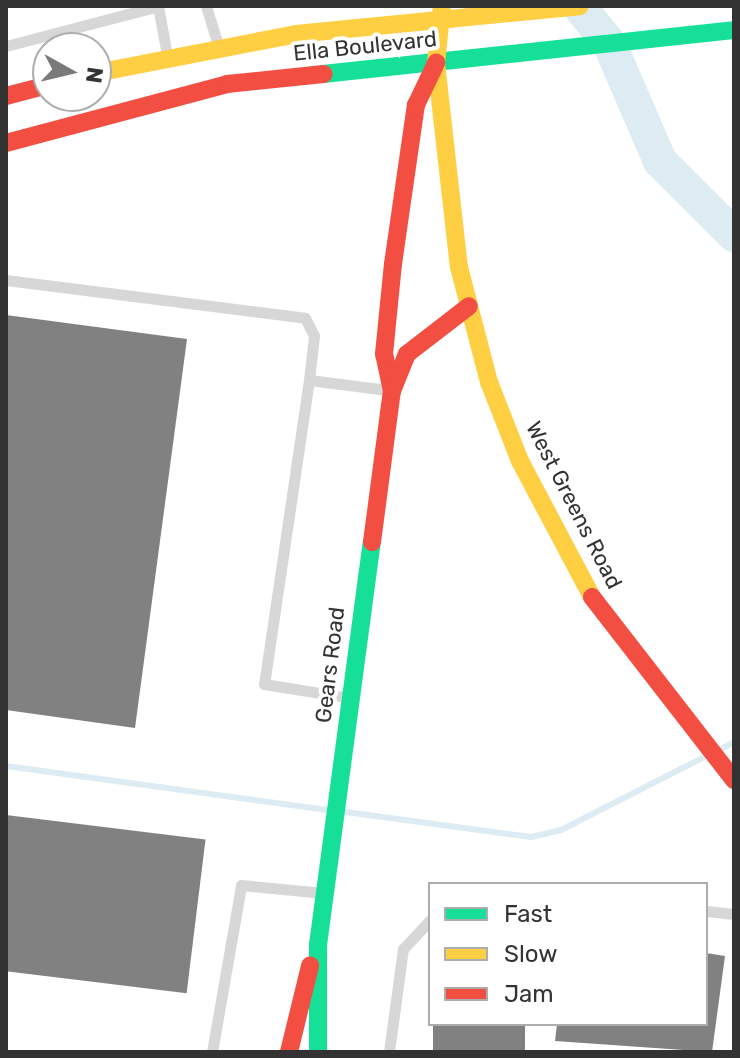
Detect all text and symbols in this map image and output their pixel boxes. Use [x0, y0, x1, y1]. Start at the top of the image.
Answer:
street label: Ella Boulevard [292, 25, 438, 67]
north arrow [32, 32, 112, 112]
text: N [80, 65, 109, 85]
street label: West Greens Road [520, 417, 628, 593]
street label: Gears Road [310, 606, 350, 724]
legend [428, 882, 708, 1026]
text: Fast [504, 900, 552, 928]
text: Slow [504, 940, 557, 968]
text: Jam [504, 980, 554, 1008]

